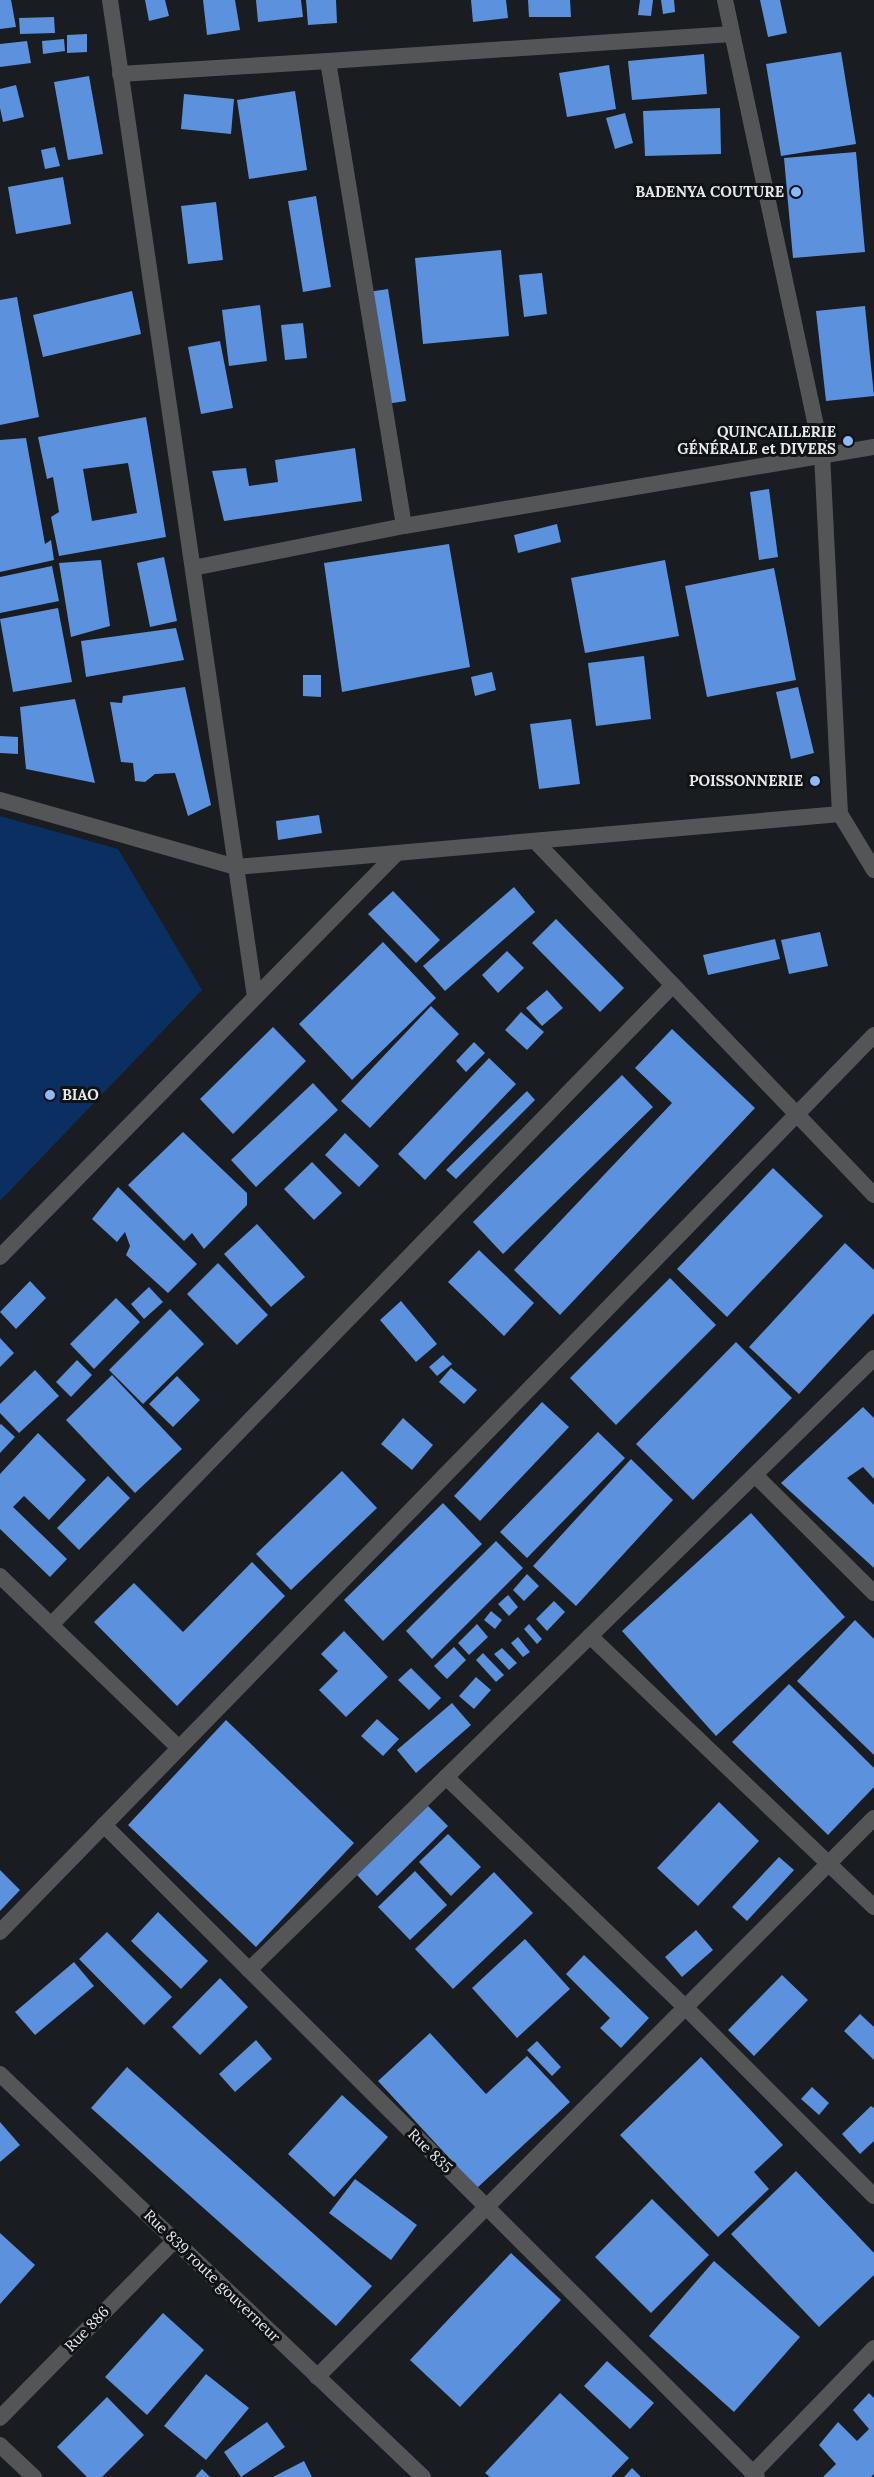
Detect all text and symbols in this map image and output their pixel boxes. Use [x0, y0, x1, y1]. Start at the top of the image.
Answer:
place label: BADENYA COUTURE [635, 182, 784, 201]
marker: BADENYA COUTURE [789, 185, 803, 199]
place label: QUINCAILLERIE GÉNÉRALE et DIVERS [677, 422, 836, 458]
marker: QUINCAILLERIE GÉNÉRALE et DIVERS [841, 434, 855, 448]
place label: POISSONNERIE [689, 771, 803, 790]
marker: POISSONNERIE [808, 774, 822, 788]
place label: BIAO [62, 1085, 99, 1104]
marker: BIAO [43, 1088, 57, 1102]
street label: Rue 835 [404, 2124, 457, 2177]
street label: Rue 839 route gouverneur [140, 2205, 285, 2346]
street label: Rue 886 [60, 2302, 113, 2355]

